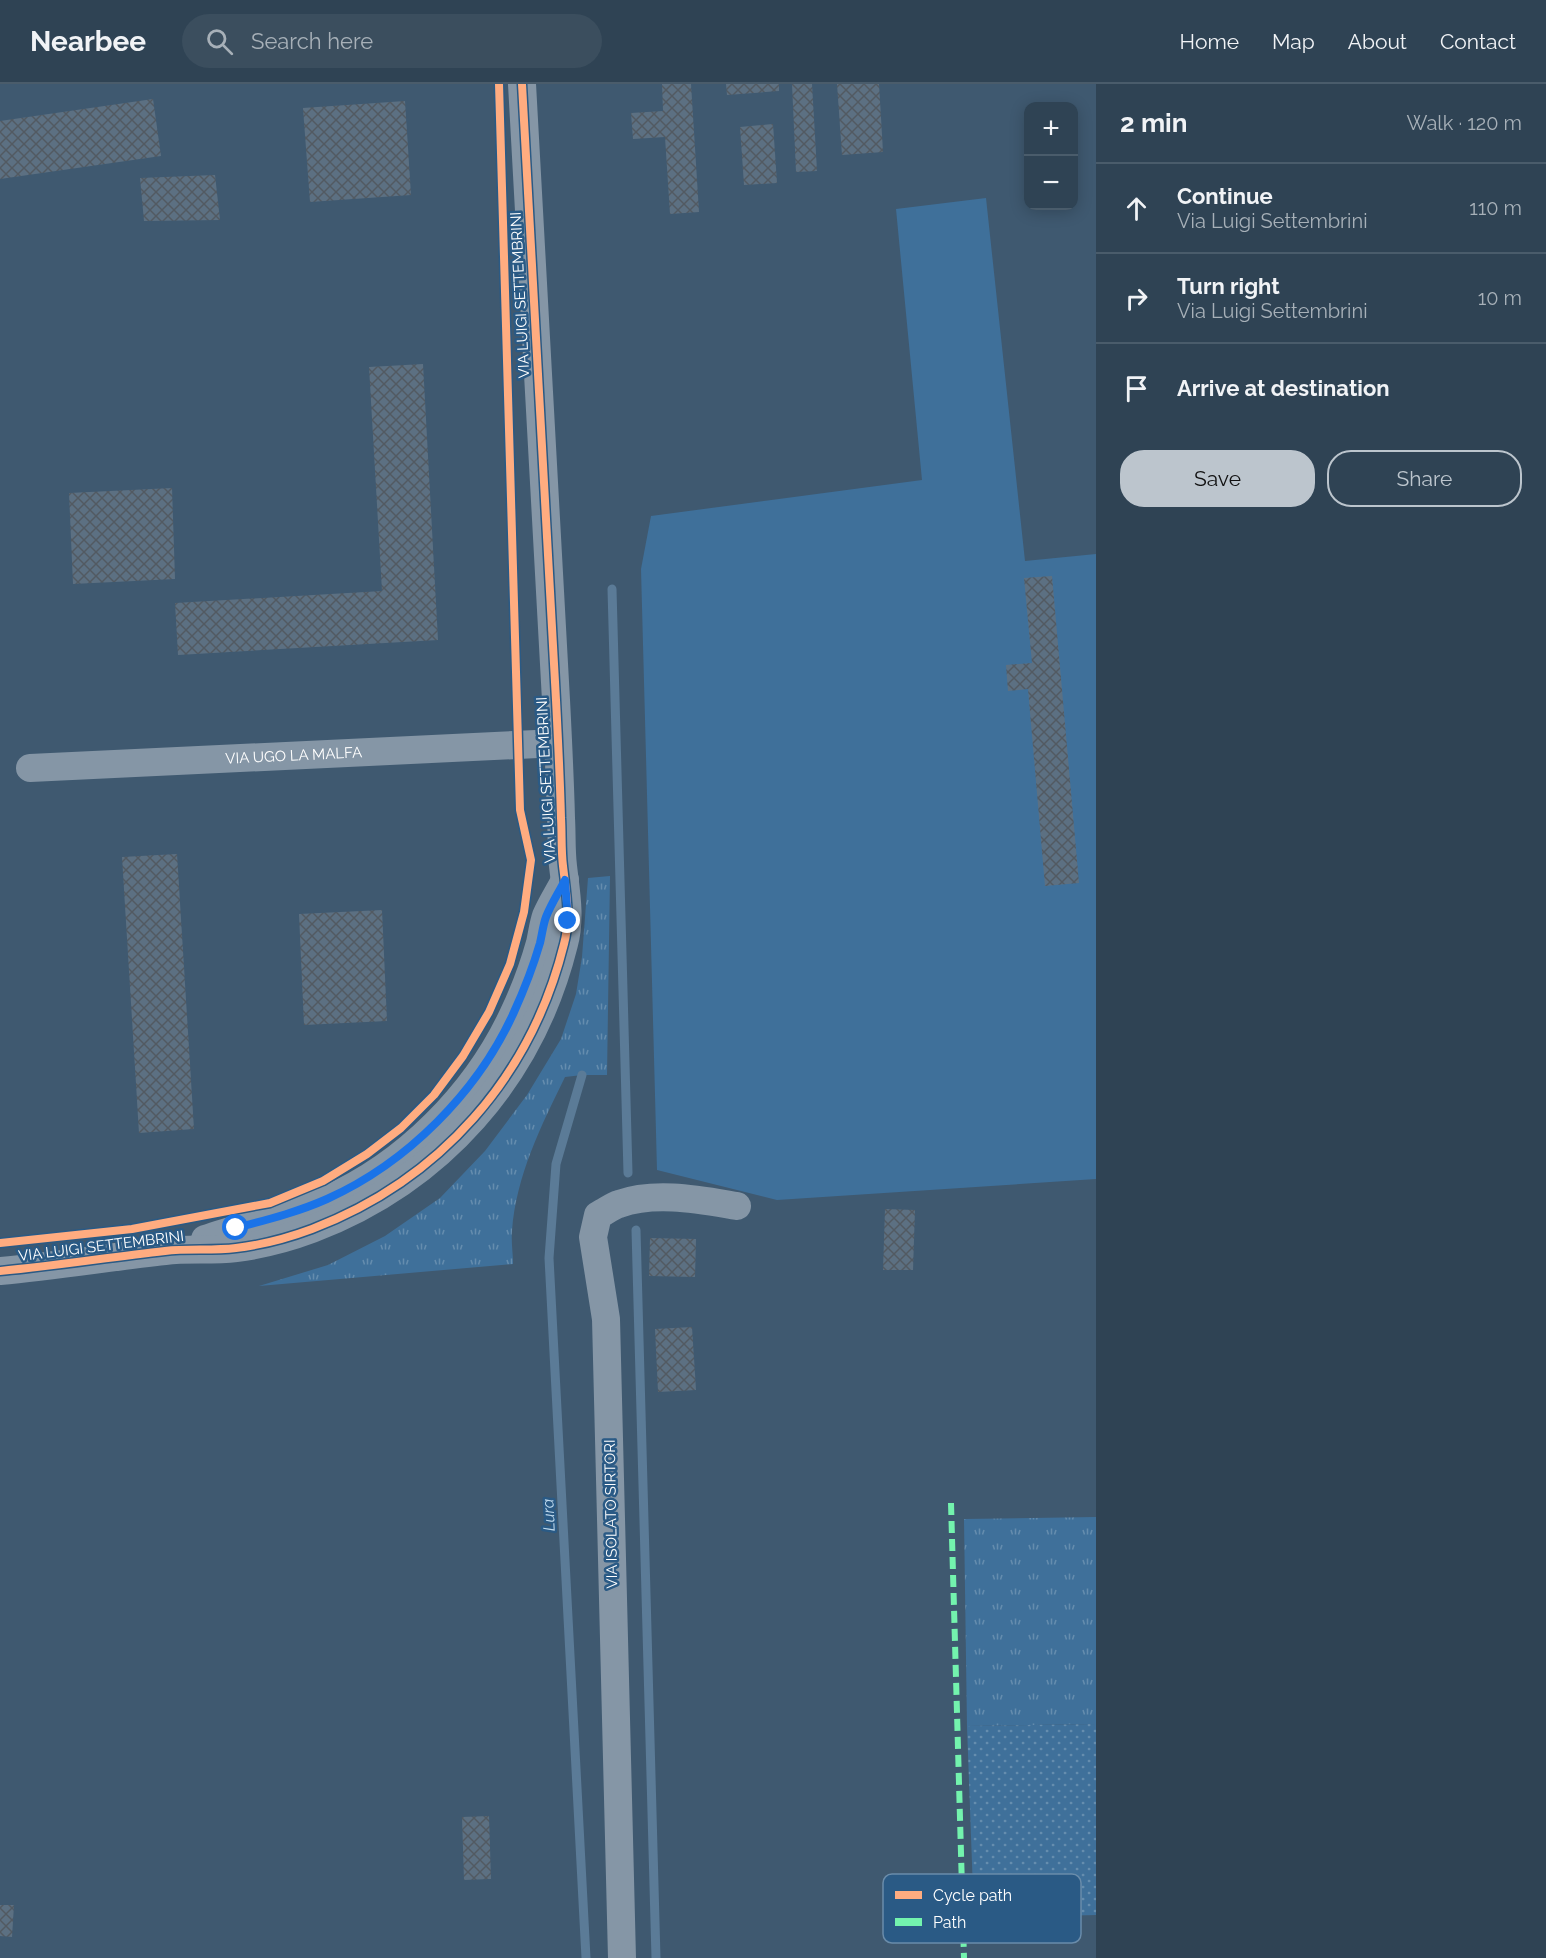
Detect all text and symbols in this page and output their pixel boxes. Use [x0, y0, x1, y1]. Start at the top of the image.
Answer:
search box [182, 14, 602, 68]
text: Nearbee [30, 25, 146, 58]
icon: search [203, 25, 236, 58]
text: Search here [251, 28, 373, 54]
text: Home [1180, 29, 1239, 54]
text: Map [1272, 29, 1315, 54]
text: About [1348, 29, 1407, 54]
text: Contact [1440, 29, 1516, 54]
map controls [1024, 102, 1078, 210]
button: + [1024, 102, 1078, 156]
text: 2 min [1120, 108, 1187, 138]
text: Walk · 120 m [1407, 111, 1522, 135]
button: − [1024, 156, 1078, 210]
text: Continue [1177, 183, 1273, 209]
icon: ahead [1120, 192, 1153, 225]
text: 110 m [1469, 196, 1522, 220]
text: Via Luigi Settembrini [1177, 209, 1368, 233]
street label: VIA LUIGI SETTEMBRINI [507, 211, 533, 379]
text: Turn right [1177, 273, 1280, 299]
icon: right [1120, 282, 1153, 315]
text: 10 m [1478, 286, 1522, 310]
text: Via Luigi Settembrini [1177, 299, 1368, 323]
icon: arrive [1120, 372, 1153, 405]
text: Arrive at destination [1177, 375, 1390, 401]
button: Save [1120, 450, 1315, 507]
button: Share [1327, 450, 1522, 507]
street label: VIA LUIGI SETTEMBRINI [533, 696, 559, 864]
street label: VIA UGO LA MALFA [225, 743, 363, 768]
route end [554, 907, 580, 933]
route start [222, 1214, 248, 1240]
street label: VIA LUIGI SETTEMBRINI [17, 1227, 185, 1265]
street label: VIA ISOLATO SIRTORI [601, 1439, 621, 1589]
water label: Lura [538, 1498, 559, 1532]
legend [883, 1874, 1081, 1943]
text: Cycle path [933, 1886, 1012, 1905]
text: Path [933, 1913, 966, 1932]

